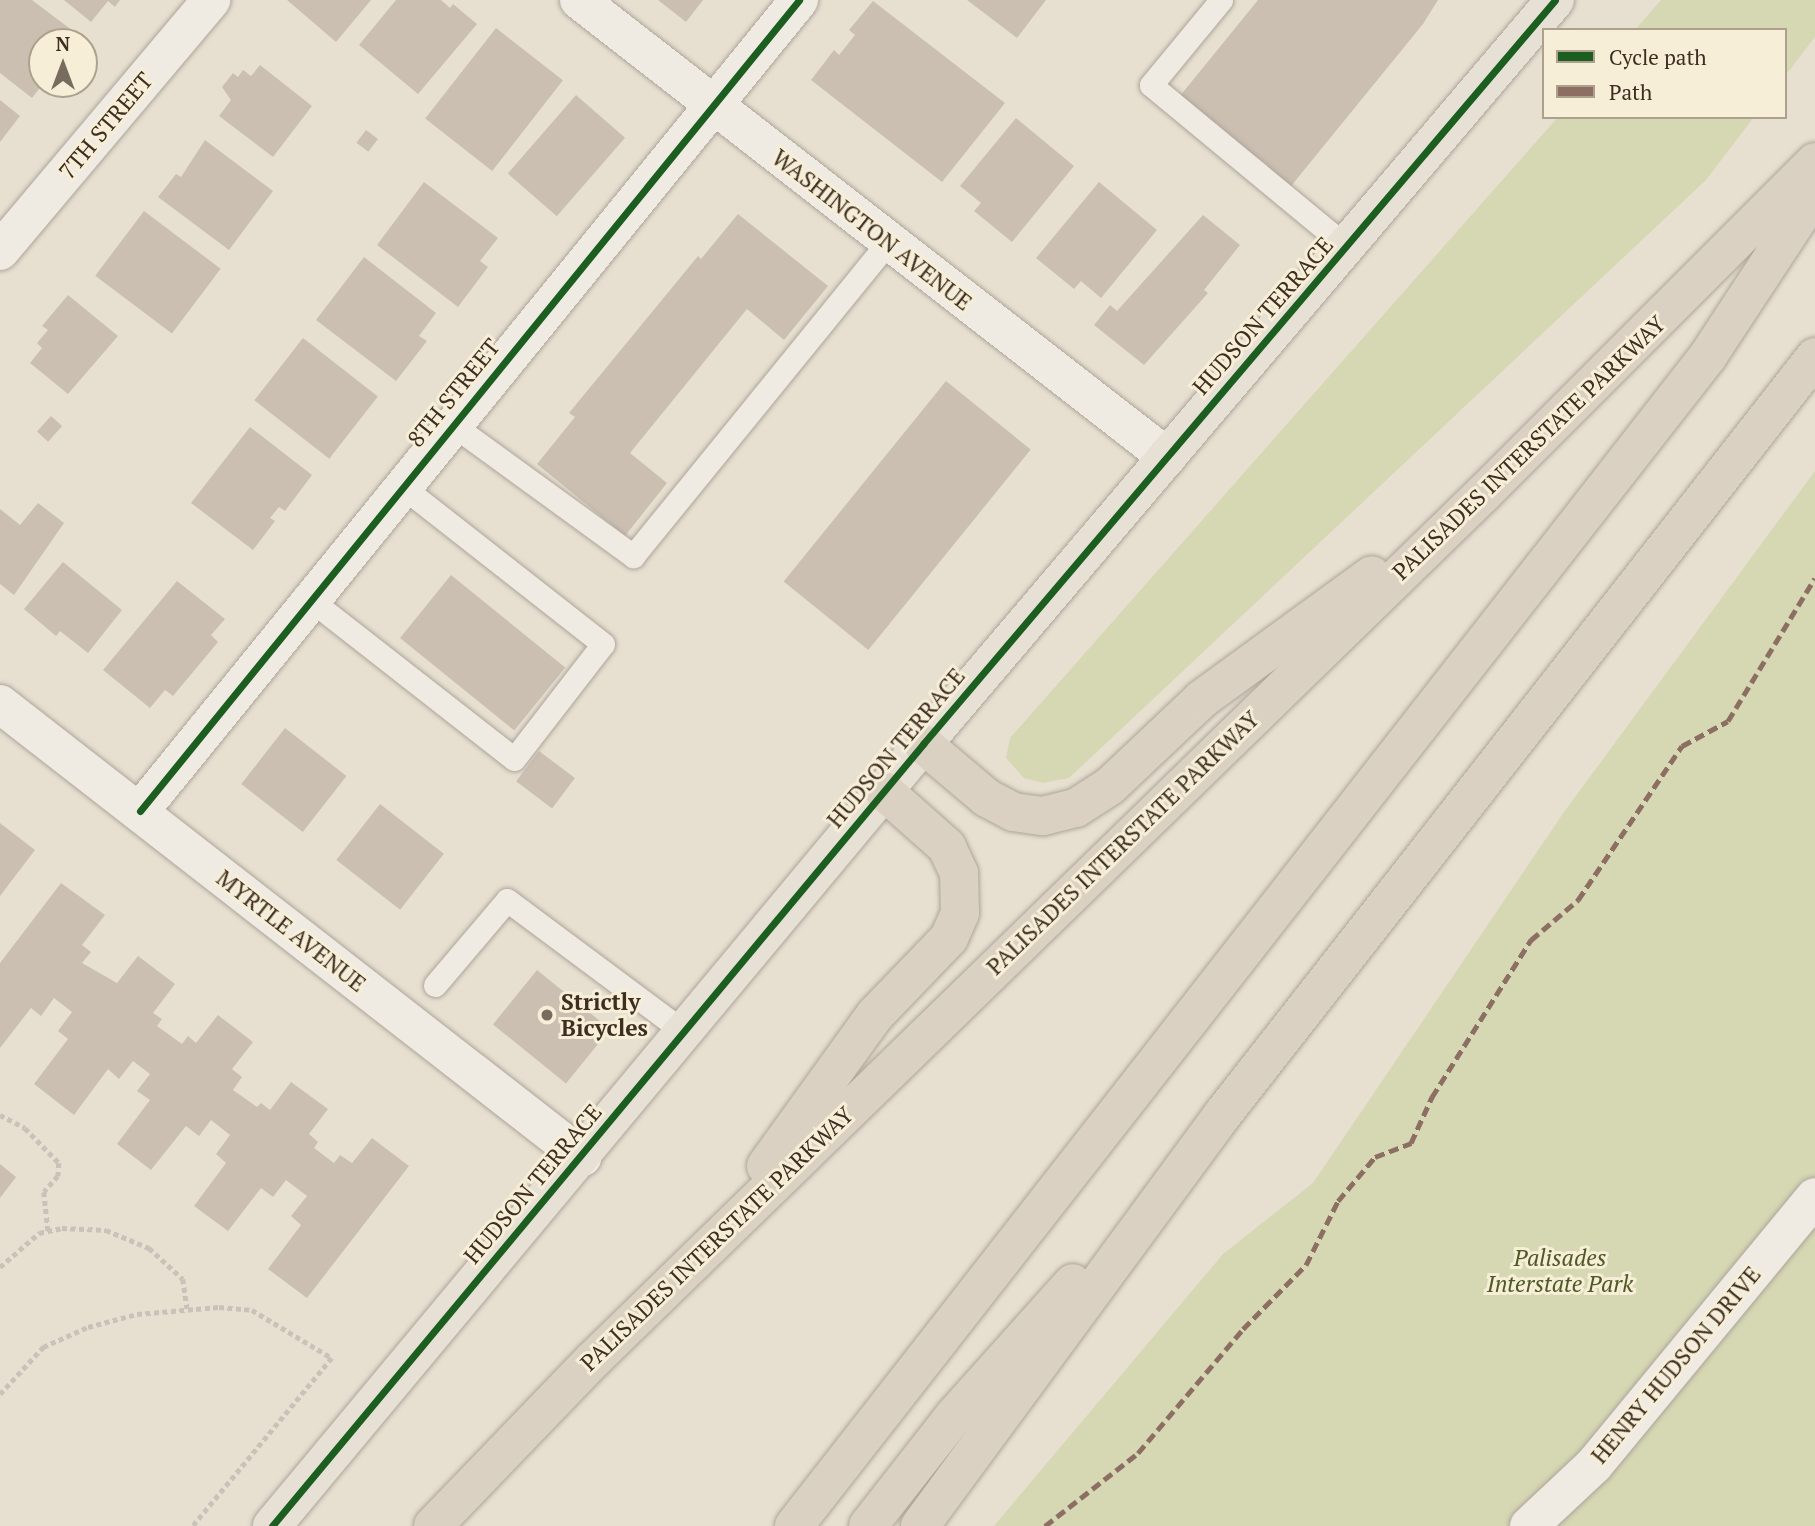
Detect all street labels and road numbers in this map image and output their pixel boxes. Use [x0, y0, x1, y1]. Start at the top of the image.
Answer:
street label: 7TH STREET [53, 67, 159, 185]
street label: WASHINGTON AVENUE [767, 143, 977, 317]
street label: HUDSON TERRACE [1187, 232, 1339, 400]
street label: PALISADES INTERSTATE PARKWAY [1387, 310, 1671, 586]
street label: 8TH STREET [402, 333, 506, 453]
street label: HUDSON TERRACE [821, 663, 971, 833]
street label: PALISADES INTERSTATE PARKWAY [981, 705, 1265, 981]
street label: MYRTLE AVENUE [211, 864, 371, 998]
street label: HUDSON TERRACE [458, 1099, 608, 1269]
street label: PALISADES INTERSTATE PARKWAY [575, 1101, 859, 1377]
street label: HENRY HUDSON DRIVE [1585, 1261, 1767, 1469]

